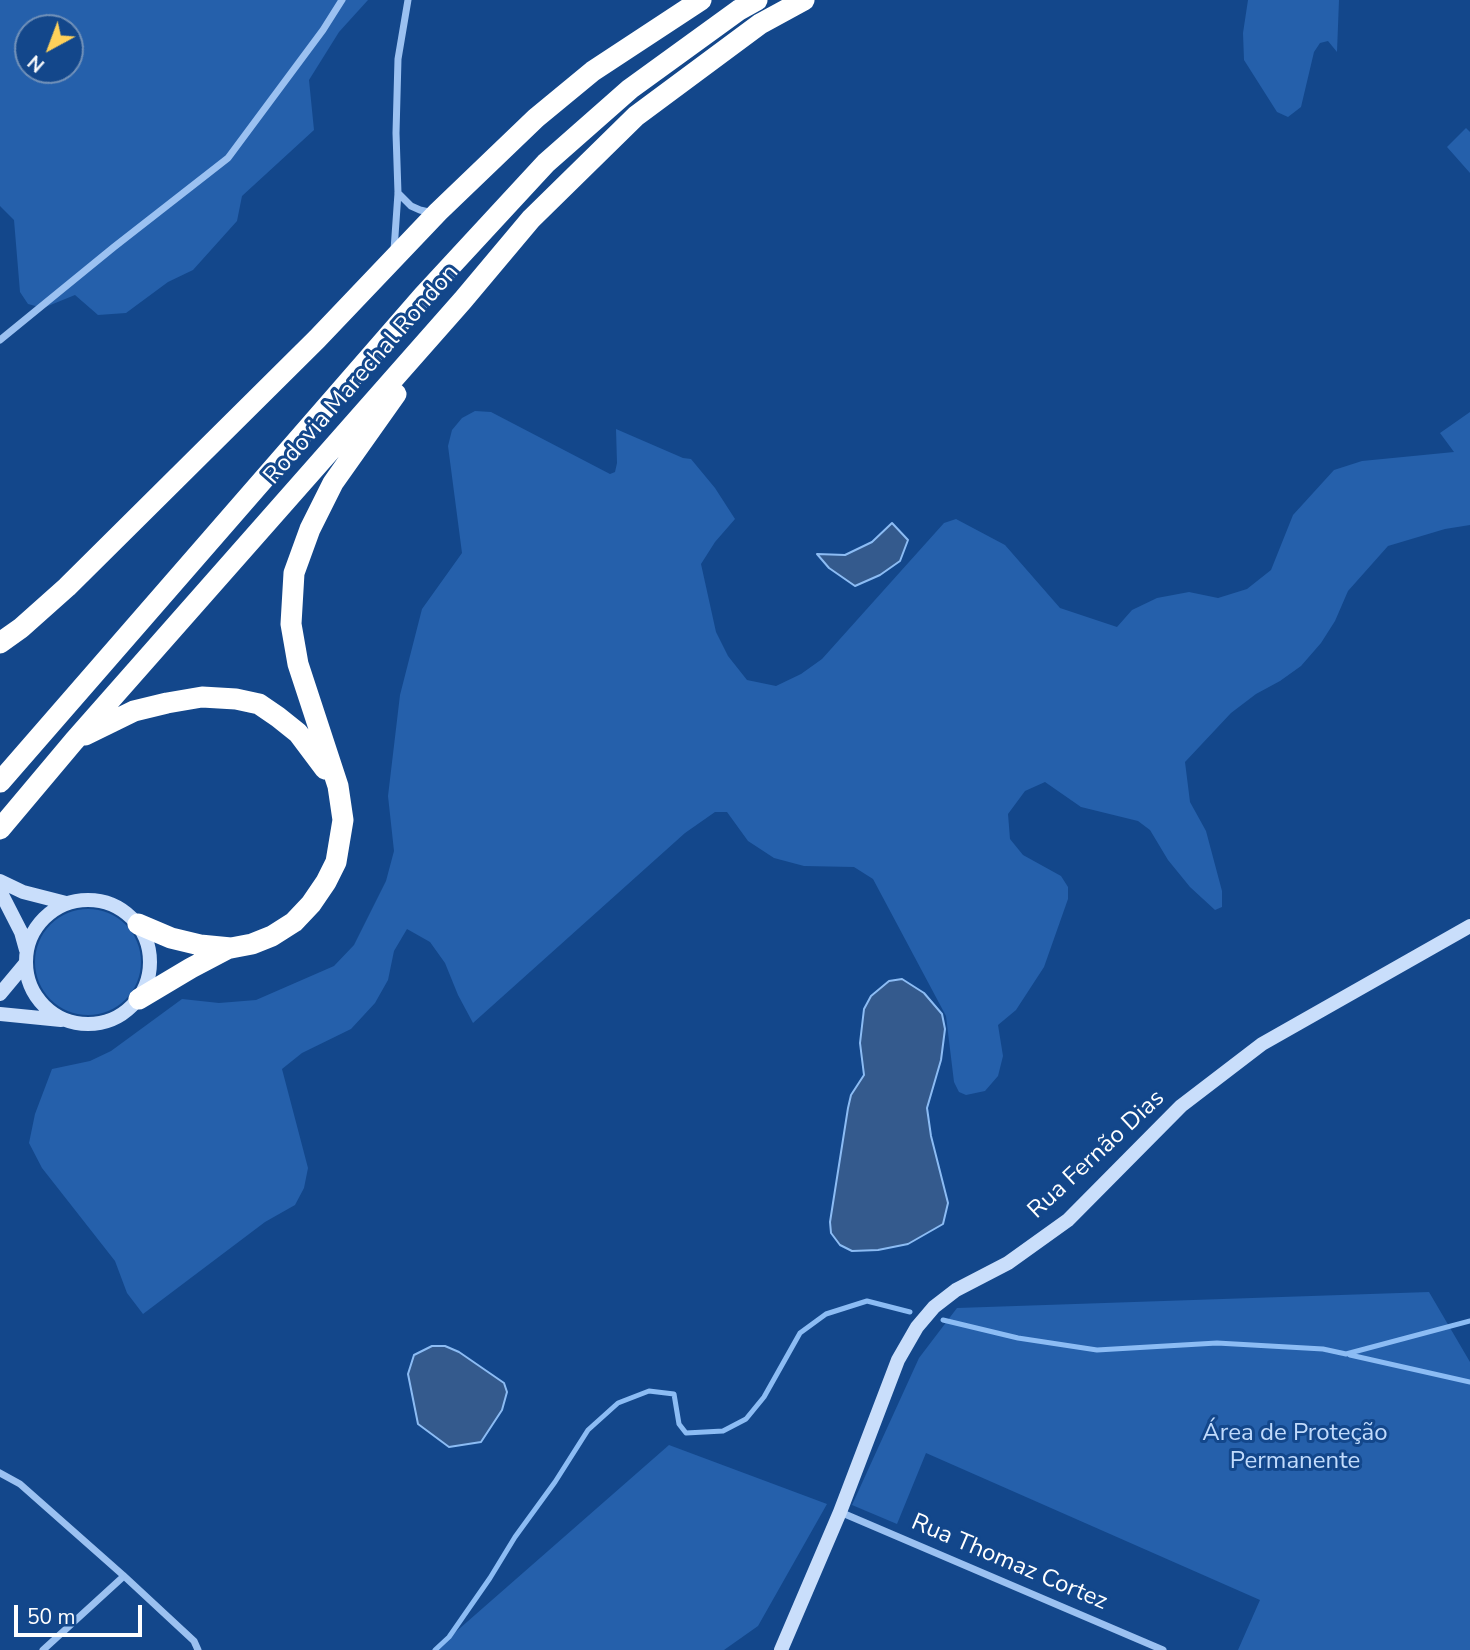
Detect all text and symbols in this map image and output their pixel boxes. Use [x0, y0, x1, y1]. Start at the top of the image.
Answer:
north arrow [14, 14, 84, 84]
text: N [23, 49, 50, 78]
street label: Rodovia Marechal Rondon [259, 259, 465, 491]
street label: Rua Fernão Dias [1023, 1084, 1171, 1226]
park label: Área de Proteção Permanente [1202, 1420, 1388, 1476]
street label: Rua Thomaz Cortez [907, 1509, 1111, 1617]
scale bar [18, 1590, 145, 1634]
text: 50 m [27, 1603, 76, 1631]

